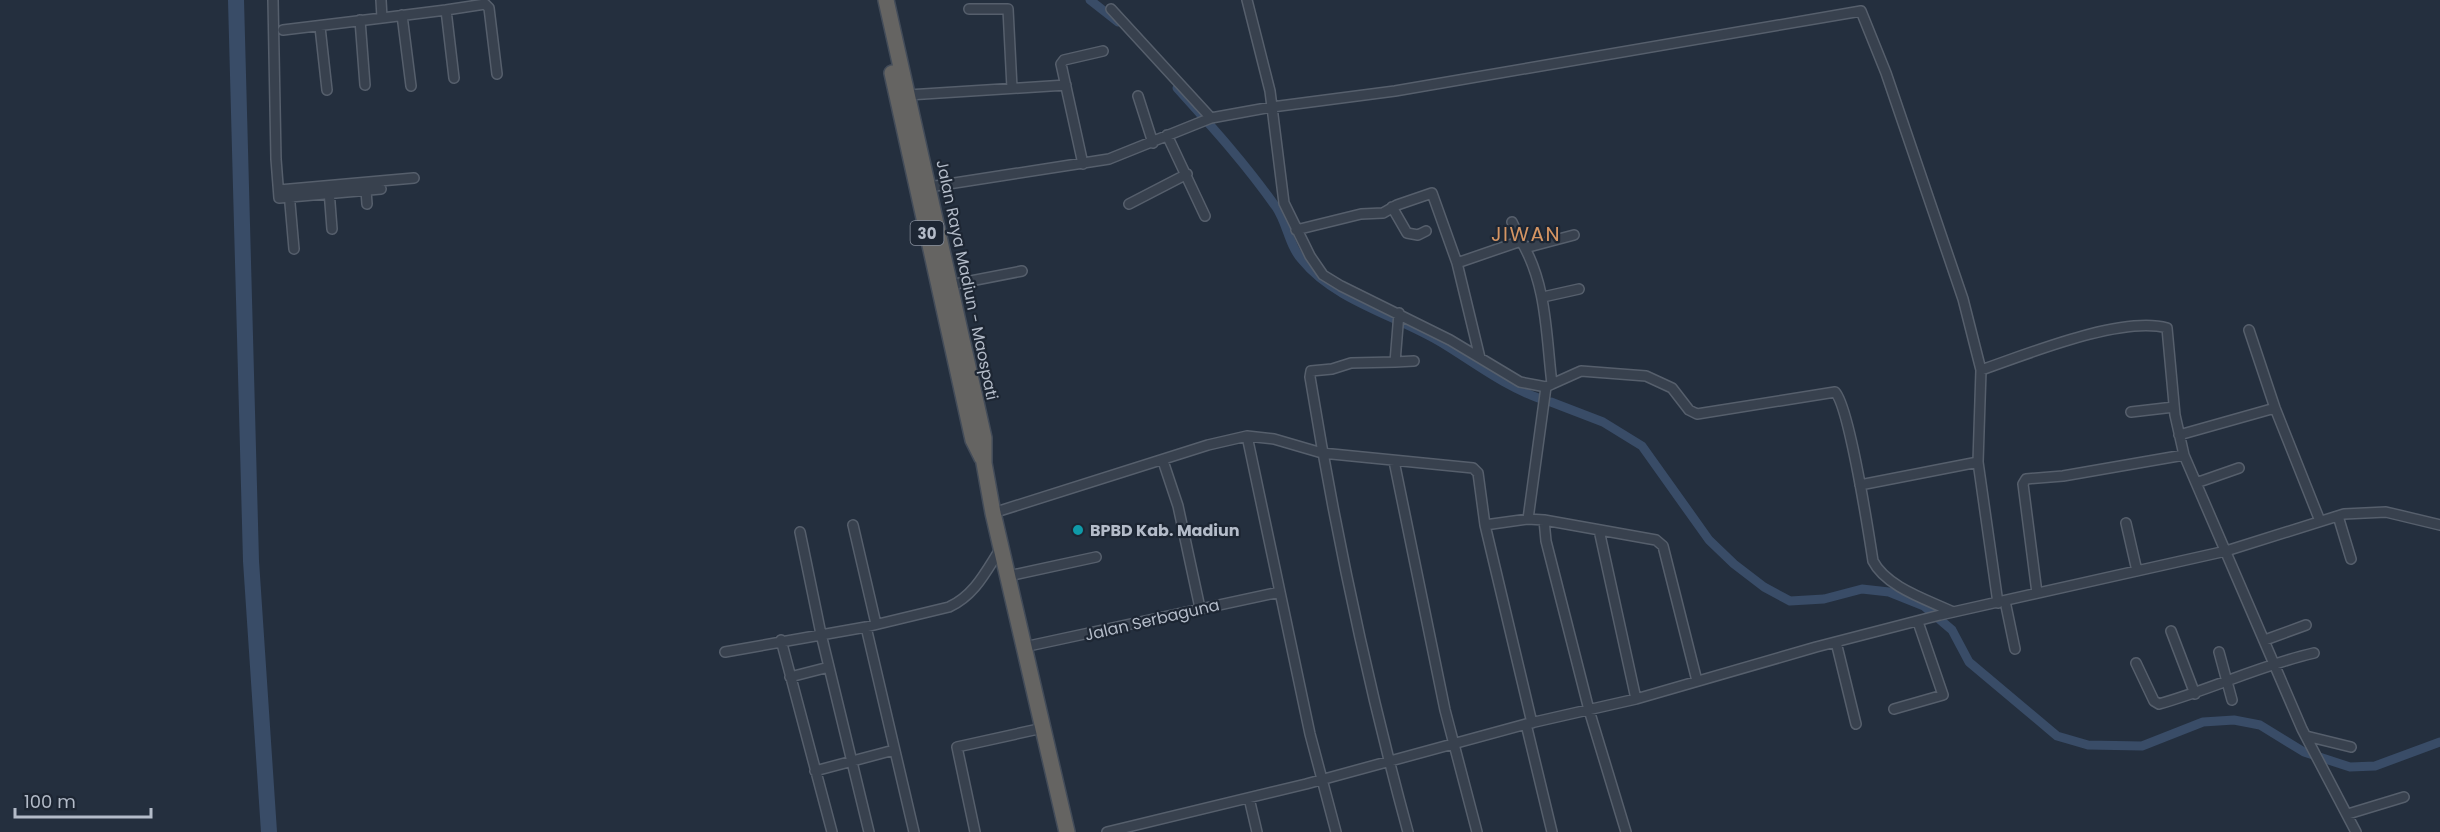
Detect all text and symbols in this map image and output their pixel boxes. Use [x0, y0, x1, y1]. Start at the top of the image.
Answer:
street label: Jalan Raya Madiun - Maospati [930, 158, 1004, 402]
district label: JIWAN [1491, 220, 1561, 248]
road number: 30 [910, 221, 944, 245]
place label: BPBD Kab. Madiun [1090, 519, 1240, 542]
marker: BPBD Kab. Madiun [1071, 523, 1085, 537]
street label: Jalan Serbaguna [1082, 593, 1222, 647]
scale bar [15, 781, 152, 819]
text: 100 m [24, 789, 76, 814]

